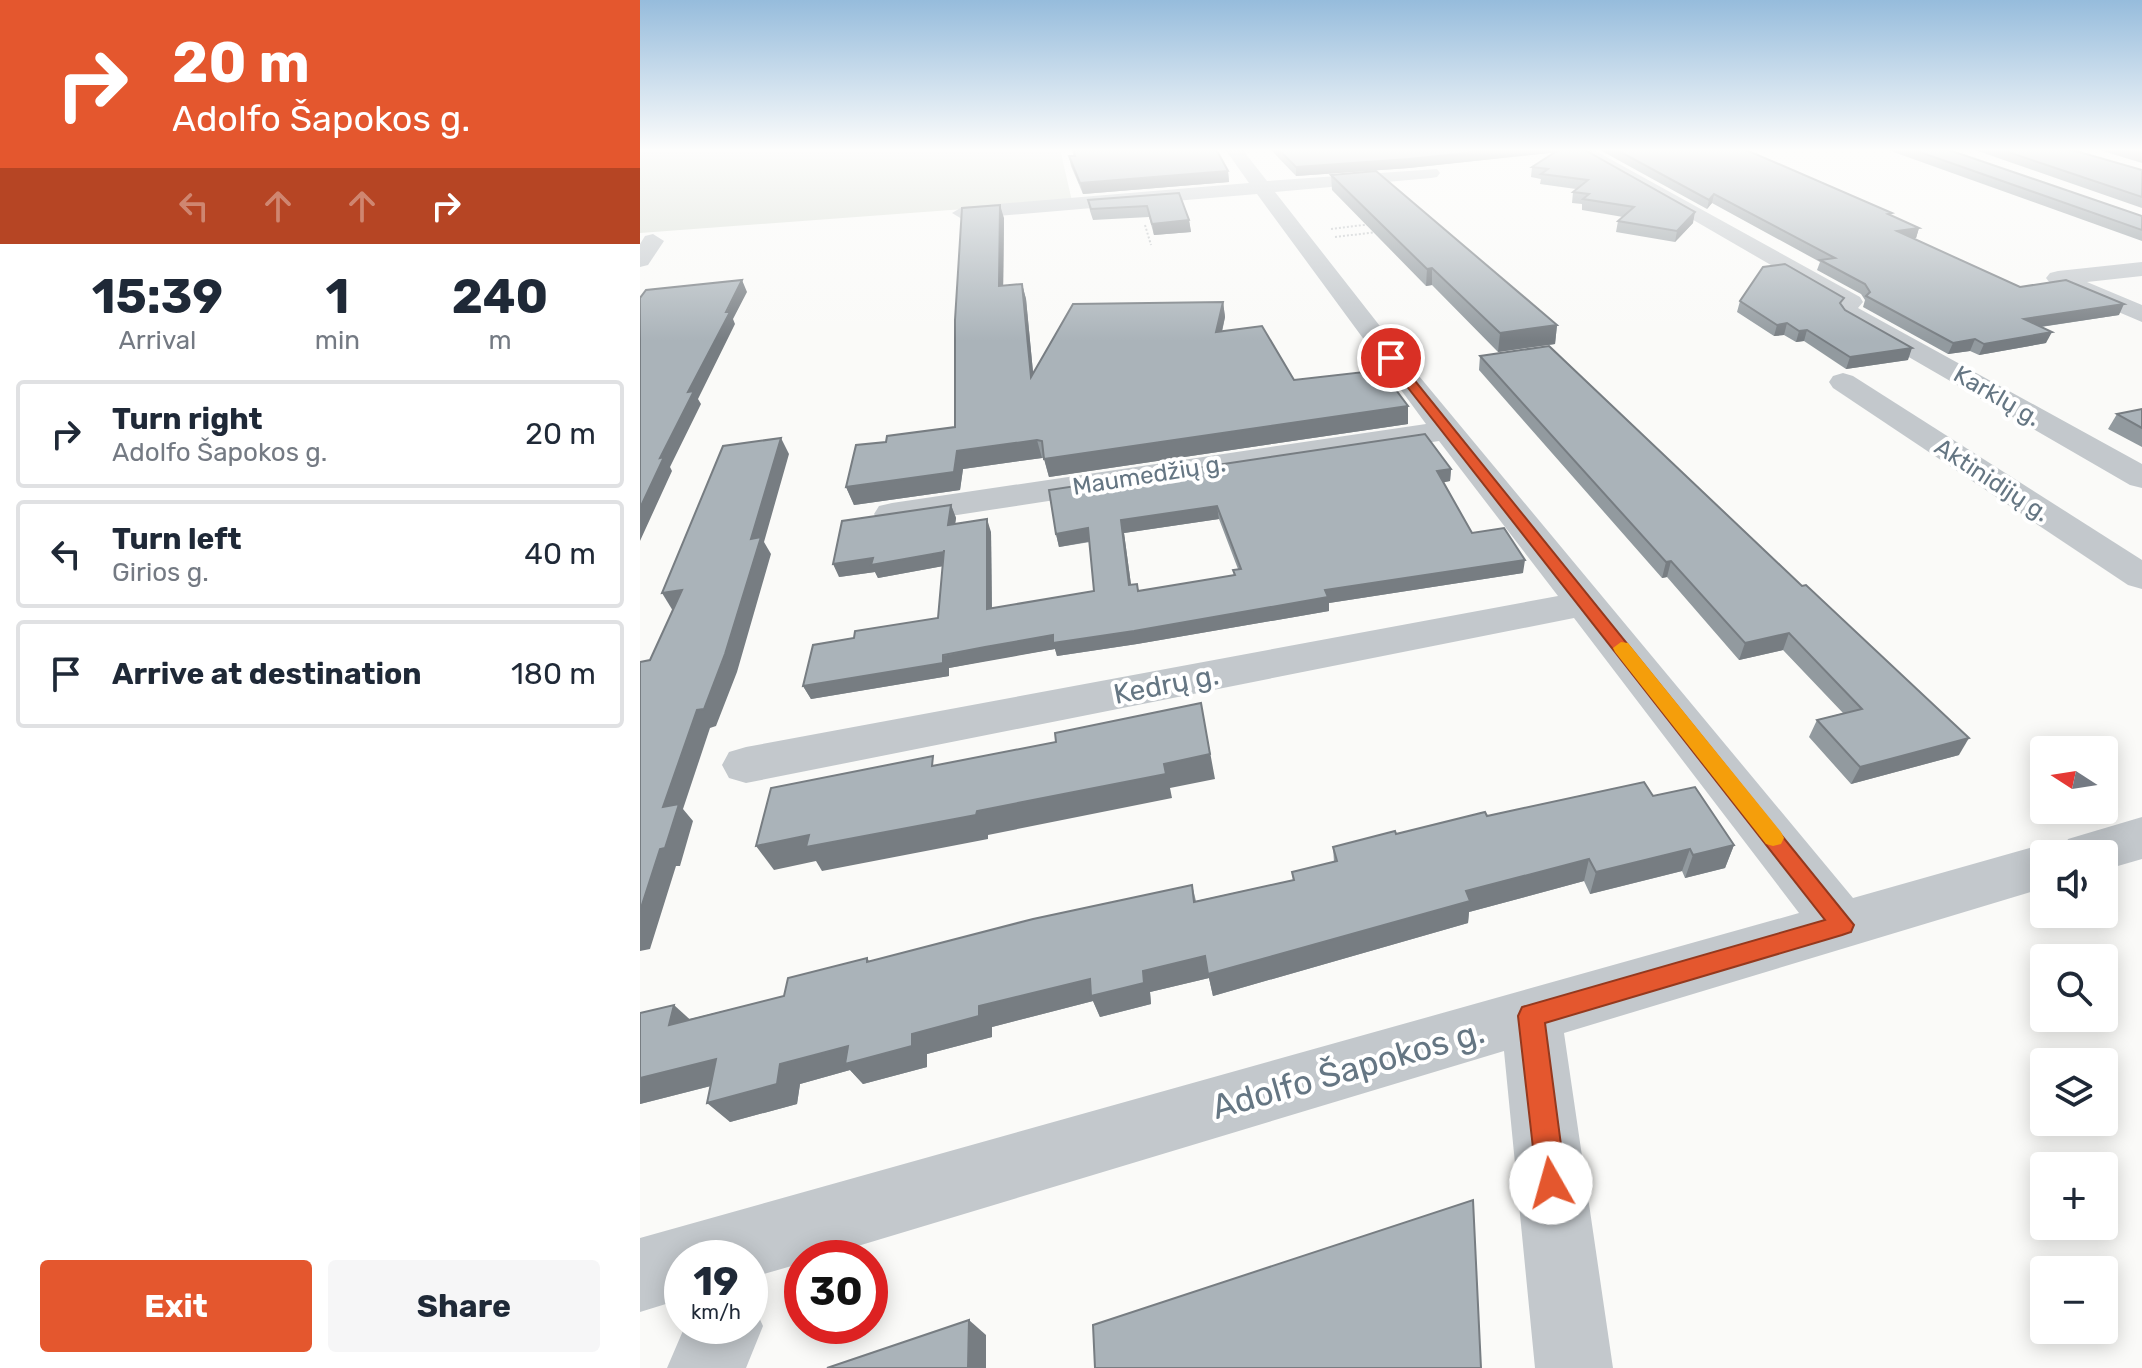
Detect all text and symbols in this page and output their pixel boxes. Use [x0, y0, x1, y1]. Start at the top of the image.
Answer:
text: 20 m [172, 30, 310, 96]
icon: right [40, 32, 144, 136]
text: Adolfo Šapokos g. [172, 97, 470, 140]
icon: left [172, 184, 216, 228]
icon: ahead [256, 184, 300, 228]
icon: ahead [340, 184, 384, 228]
icon: right [424, 184, 468, 228]
text: 15:39 [92, 268, 223, 325]
text: 1 [326, 268, 349, 325]
text: 240 [452, 268, 548, 325]
pin [1357, 324, 1425, 392]
text: Arrival [118, 325, 196, 356]
text: min [315, 325, 360, 356]
text: m [488, 325, 512, 356]
icon: arrive [1369, 336, 1413, 380]
street label: Karklų g. [1949, 360, 2045, 432]
text: Turn right [112, 401, 263, 437]
icon: right [44, 412, 88, 456]
text: 20 m [525, 416, 596, 452]
street label: Aktinidijų g. [1929, 433, 2055, 527]
text: Adolfo Šapokos g. [112, 437, 327, 468]
street label: Maumedžių g. [1070, 449, 1228, 501]
text: Turn left [112, 521, 242, 557]
icon: left [44, 532, 88, 576]
text: 40 m [524, 536, 596, 572]
text: Girios g. [112, 557, 209, 588]
icon: arrive [44, 652, 88, 696]
text: Arrive at destination [112, 656, 422, 692]
text: 180 m [511, 656, 596, 692]
street label: Kedrų g. [1111, 658, 1222, 711]
north arrow [2030, 736, 2118, 824]
map controls [2030, 736, 2118, 1344]
button: sound [2030, 840, 2118, 928]
button: search [2030, 944, 2118, 1032]
street label: Adolfo Šapokos g. [1207, 1011, 1489, 1128]
button: layers [2030, 1048, 2118, 1136]
position arrow [1509, 1141, 1593, 1225]
button: + [2030, 1152, 2118, 1240]
speed limit sign: 30 [784, 1240, 888, 1344]
button: − [2030, 1256, 2118, 1344]
text: 19 [693, 1258, 739, 1305]
button: Exit [40, 1260, 312, 1352]
button: Share [328, 1260, 600, 1352]
text: km/h [691, 1300, 741, 1324]

